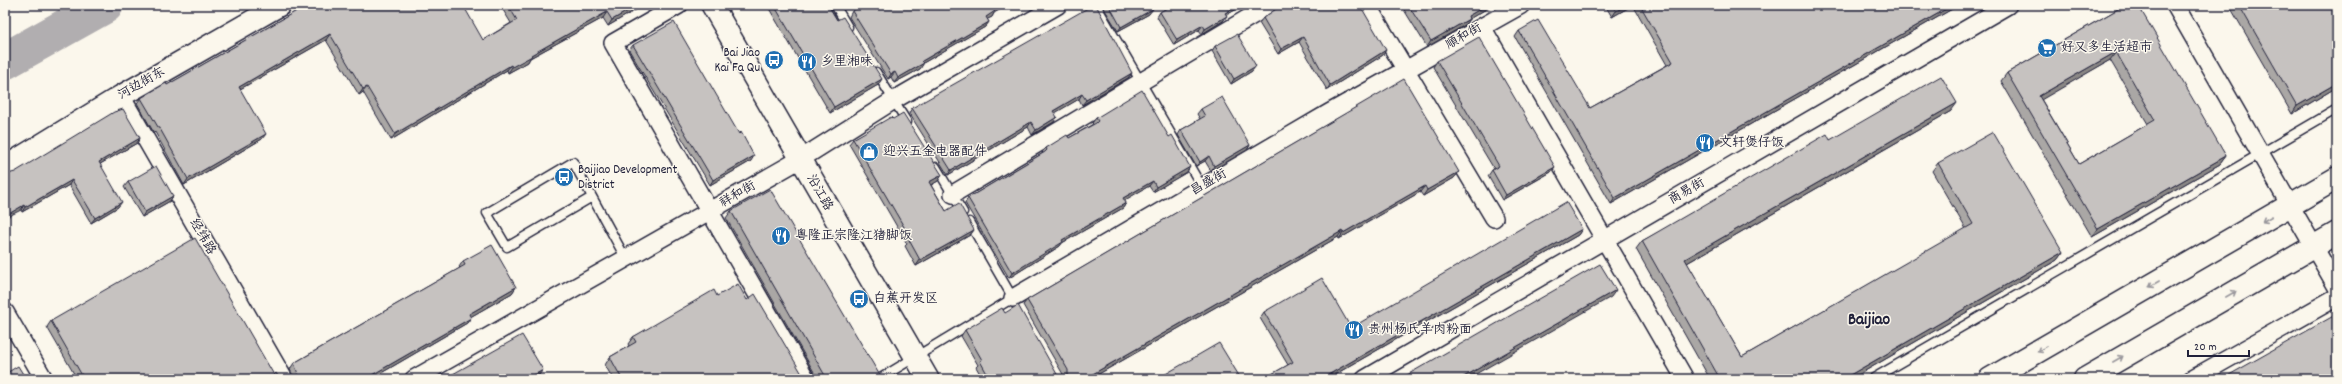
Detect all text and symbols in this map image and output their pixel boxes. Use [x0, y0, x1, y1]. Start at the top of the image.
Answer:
street label: 順和街 [1442, 19, 1486, 55]
supermarket icon: 好又多生活超市 [2036, 37, 2058, 59]
place label: 好又多生活超市 [2061, 39, 2152, 58]
place label: Bai Jiao Kai Fa Qu [714, 44, 760, 78]
bus stop icon: Bai Jiao Kai Fa Qu [763, 49, 785, 71]
restaurant icon: 乡里湘味 [796, 51, 818, 73]
place label: 乡里湘味 [821, 53, 873, 72]
street label: 河边街东 [115, 63, 169, 105]
restaurant icon: 文轩煲仔饭 [1694, 132, 1716, 154]
place label: 文轩煲仔饭 [1719, 134, 1784, 153]
shop icon: 迎兴五金电器配件 [858, 141, 880, 163]
place label: 迎兴五金电器配件 [883, 143, 987, 162]
place label: Baijiao Development District [578, 161, 677, 195]
street label: 昌盛街 [1187, 165, 1231, 201]
bus stop icon: Baijiao Development District [553, 166, 575, 188]
street label: 沿江路 [801, 171, 837, 215]
street label: 商易街 [1665, 174, 1709, 210]
street label: 祥和街 [716, 177, 760, 213]
street label: 经纬路 [184, 215, 220, 259]
one-way arrow [2261, 215, 2273, 223]
restaurant icon: 粤隆正宗隆江猪脚饭 [770, 225, 792, 247]
place label: 粤隆正宗隆江猪脚饭 [795, 227, 912, 246]
one-way arrow [2149, 280, 2161, 288]
bus stop icon: 白蕉开发区 [848, 288, 870, 310]
place label: 白蕉开发区 [873, 290, 938, 309]
one-way arrow [2225, 290, 2237, 298]
district label: Baijiao [1848, 309, 1891, 333]
restaurant icon: 贵州杨氏羊肉粉面 [1343, 319, 1365, 341]
place label: 贵州杨氏羊肉粉面 [1368, 321, 1472, 340]
scale bar [2188, 332, 2249, 358]
text: 20 m [2194, 339, 2217, 356]
one-way arrow [2036, 345, 2048, 353]
one-way arrow [2112, 355, 2124, 363]

